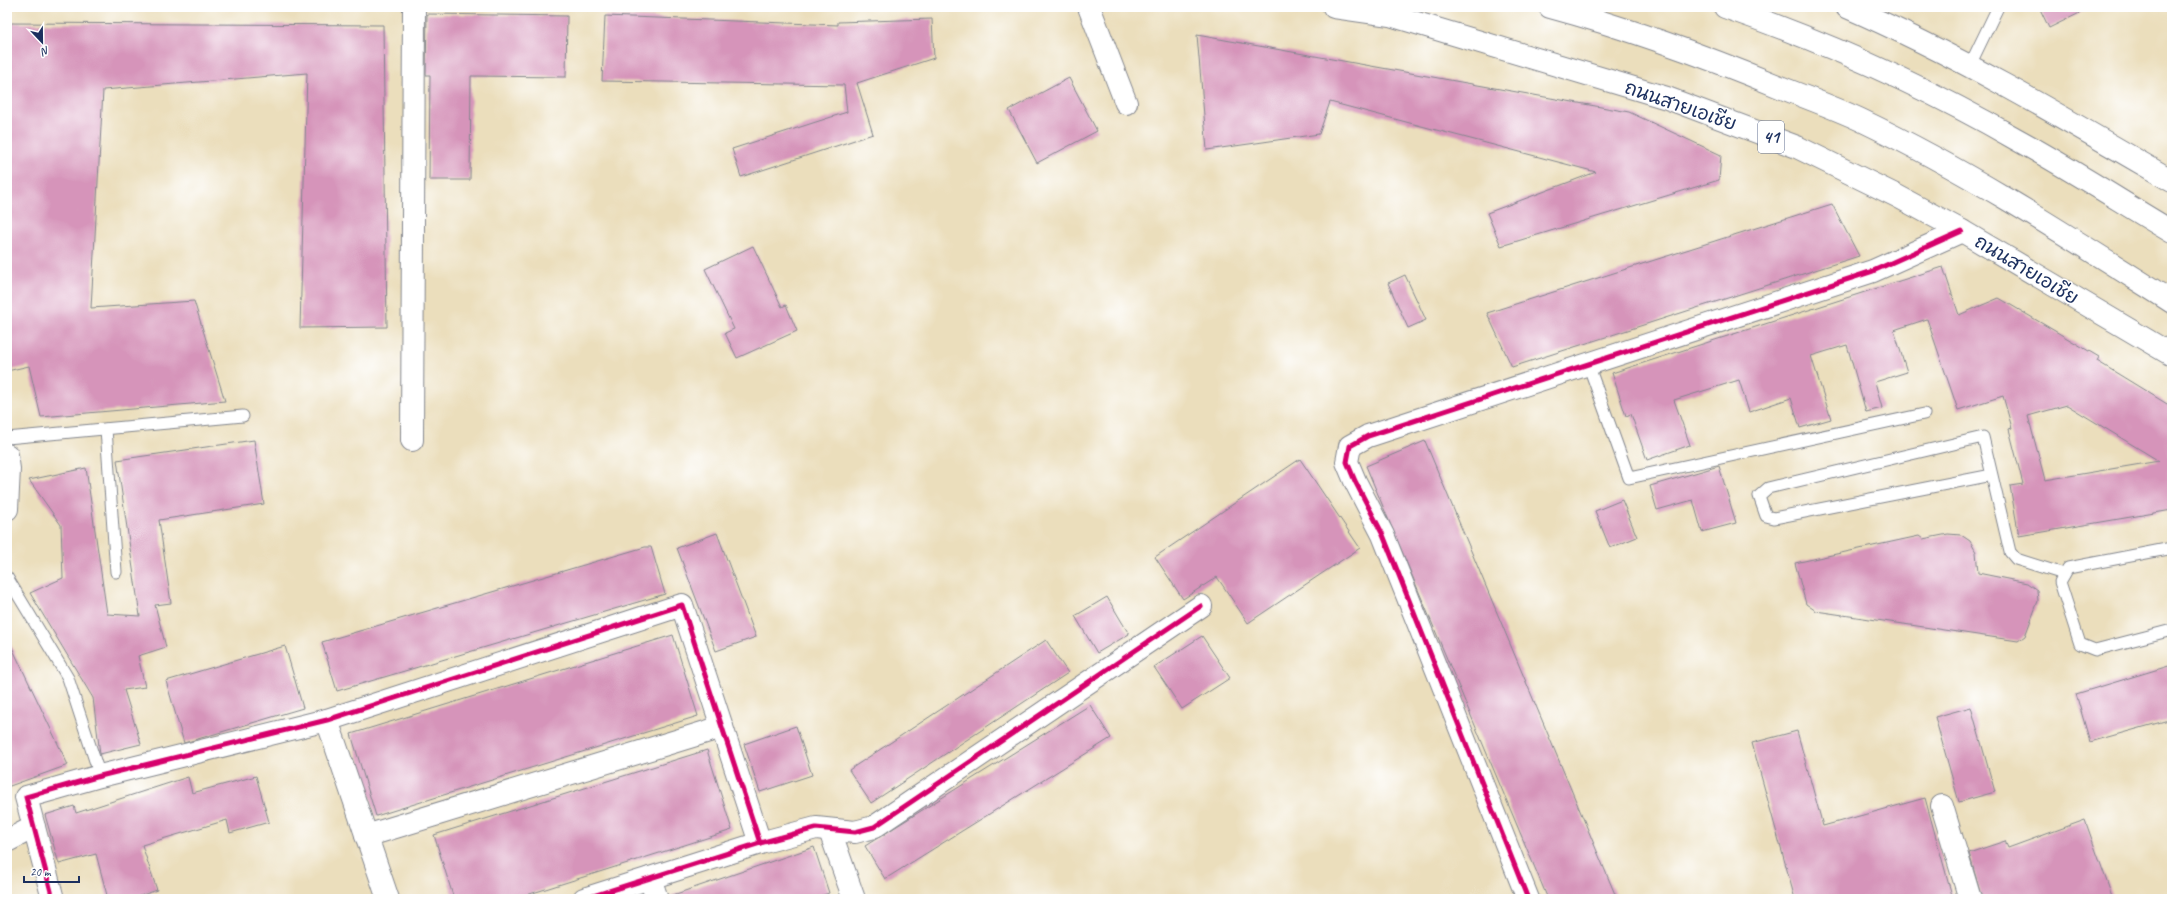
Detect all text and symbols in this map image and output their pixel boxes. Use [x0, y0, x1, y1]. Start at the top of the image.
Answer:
north arrow [22, 22, 62, 62]
text: N [38, 44, 52, 60]
street label: ถนนสายเอเชีย [1622, 76, 1740, 136]
road number: 41 [1758, 121, 1784, 153]
street label: ถนนสายเอเชีย [1970, 229, 2083, 310]
scale bar [24, 858, 79, 884]
text: 20 m [30, 864, 52, 880]

